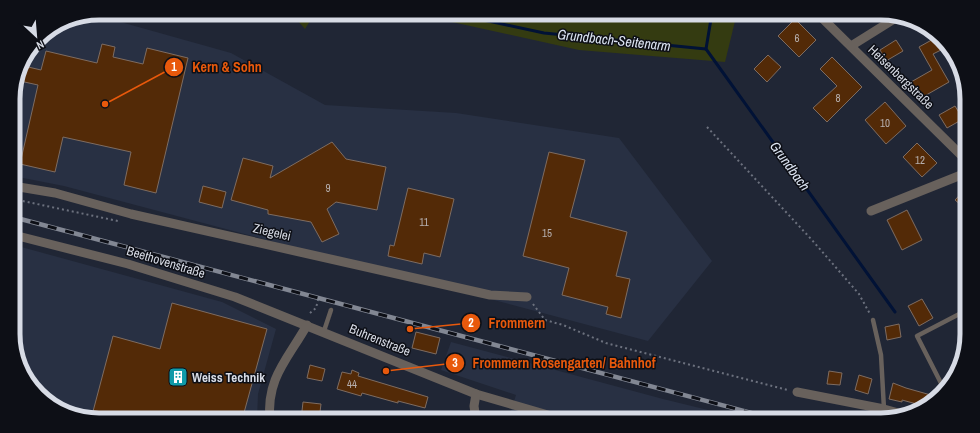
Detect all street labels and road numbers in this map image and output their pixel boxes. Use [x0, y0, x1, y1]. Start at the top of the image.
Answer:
street label: Heisenbergstraße [864, 41, 938, 113]
street label: Ziegelei [251, 219, 293, 245]
street label: Beethovenstraße [125, 242, 207, 282]
street label: Buhrenstraße [347, 320, 413, 360]

